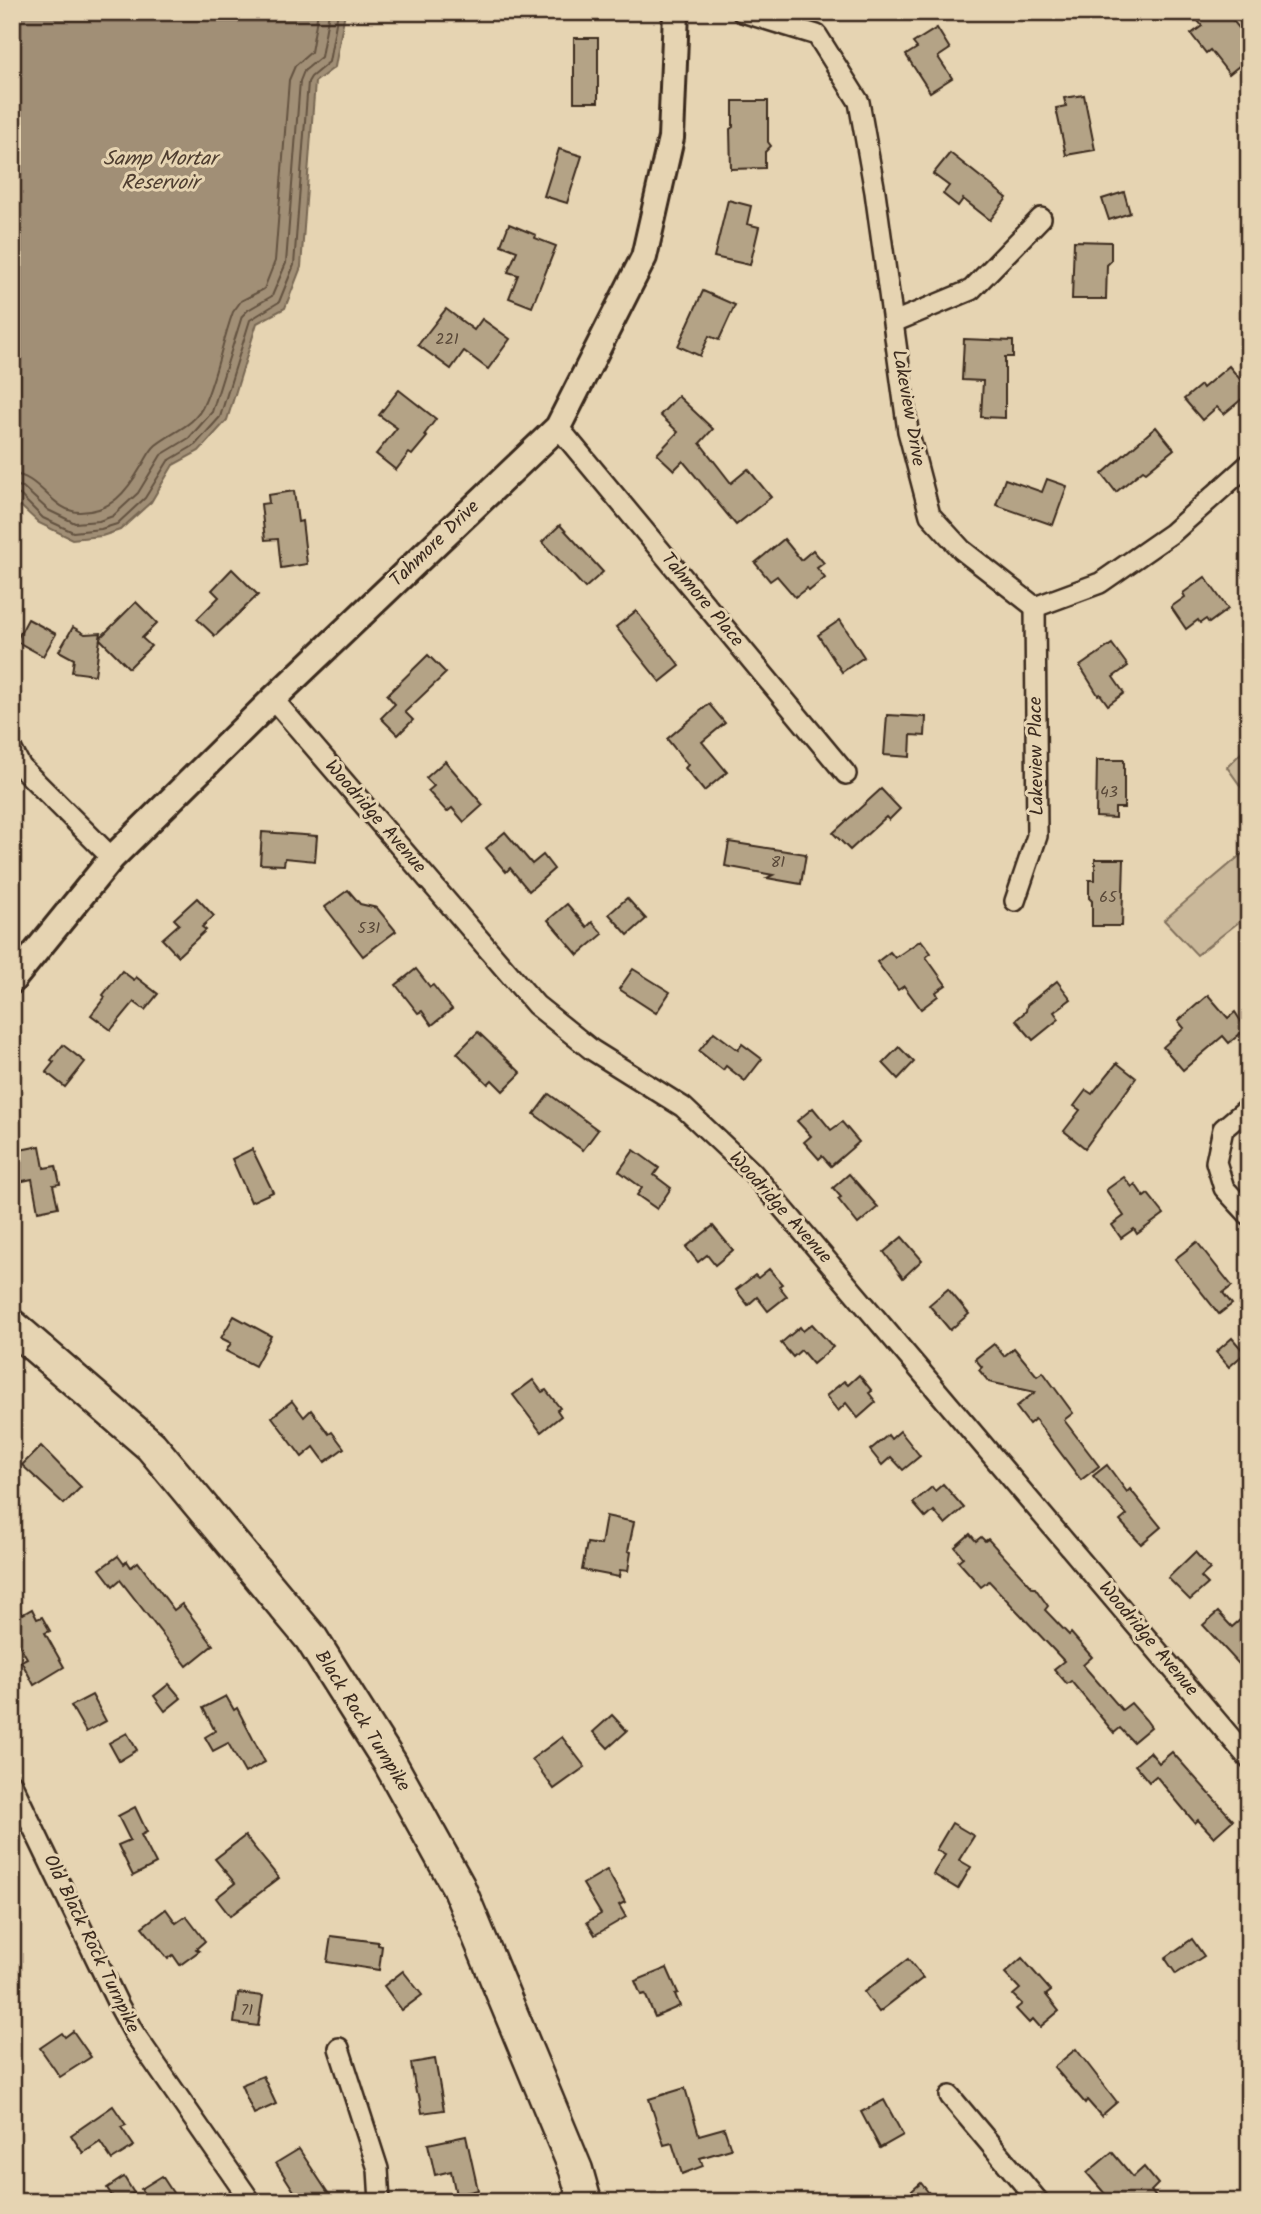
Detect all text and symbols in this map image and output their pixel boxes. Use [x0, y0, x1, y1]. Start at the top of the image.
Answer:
water label: Samp Mortar Reservoir [103, 143, 221, 200]
house number: 221 [435, 327, 459, 352]
street label: Lakeview Drive [883, 347, 933, 469]
street label: Tahmore Drive [383, 493, 487, 595]
street label: Tahmore Place [653, 546, 751, 655]
street label: Lakeview Place [1021, 696, 1053, 816]
street label: Woodridge Avenue [317, 753, 434, 881]
house number: 43 [1100, 780, 1118, 805]
house number: 81 [771, 850, 785, 875]
house number: 65 [1099, 885, 1118, 910]
house number: 531 [358, 916, 380, 941]
street label: Woodridge Avenue [721, 1145, 839, 1271]
street label: Woodridge Avenue [1091, 1575, 1206, 1704]
street label: Black Rock Turnpike [306, 1644, 418, 1798]
street label: Old Black Rock Turnpike [35, 1850, 148, 2039]
house number: 71 [241, 1998, 253, 2023]

